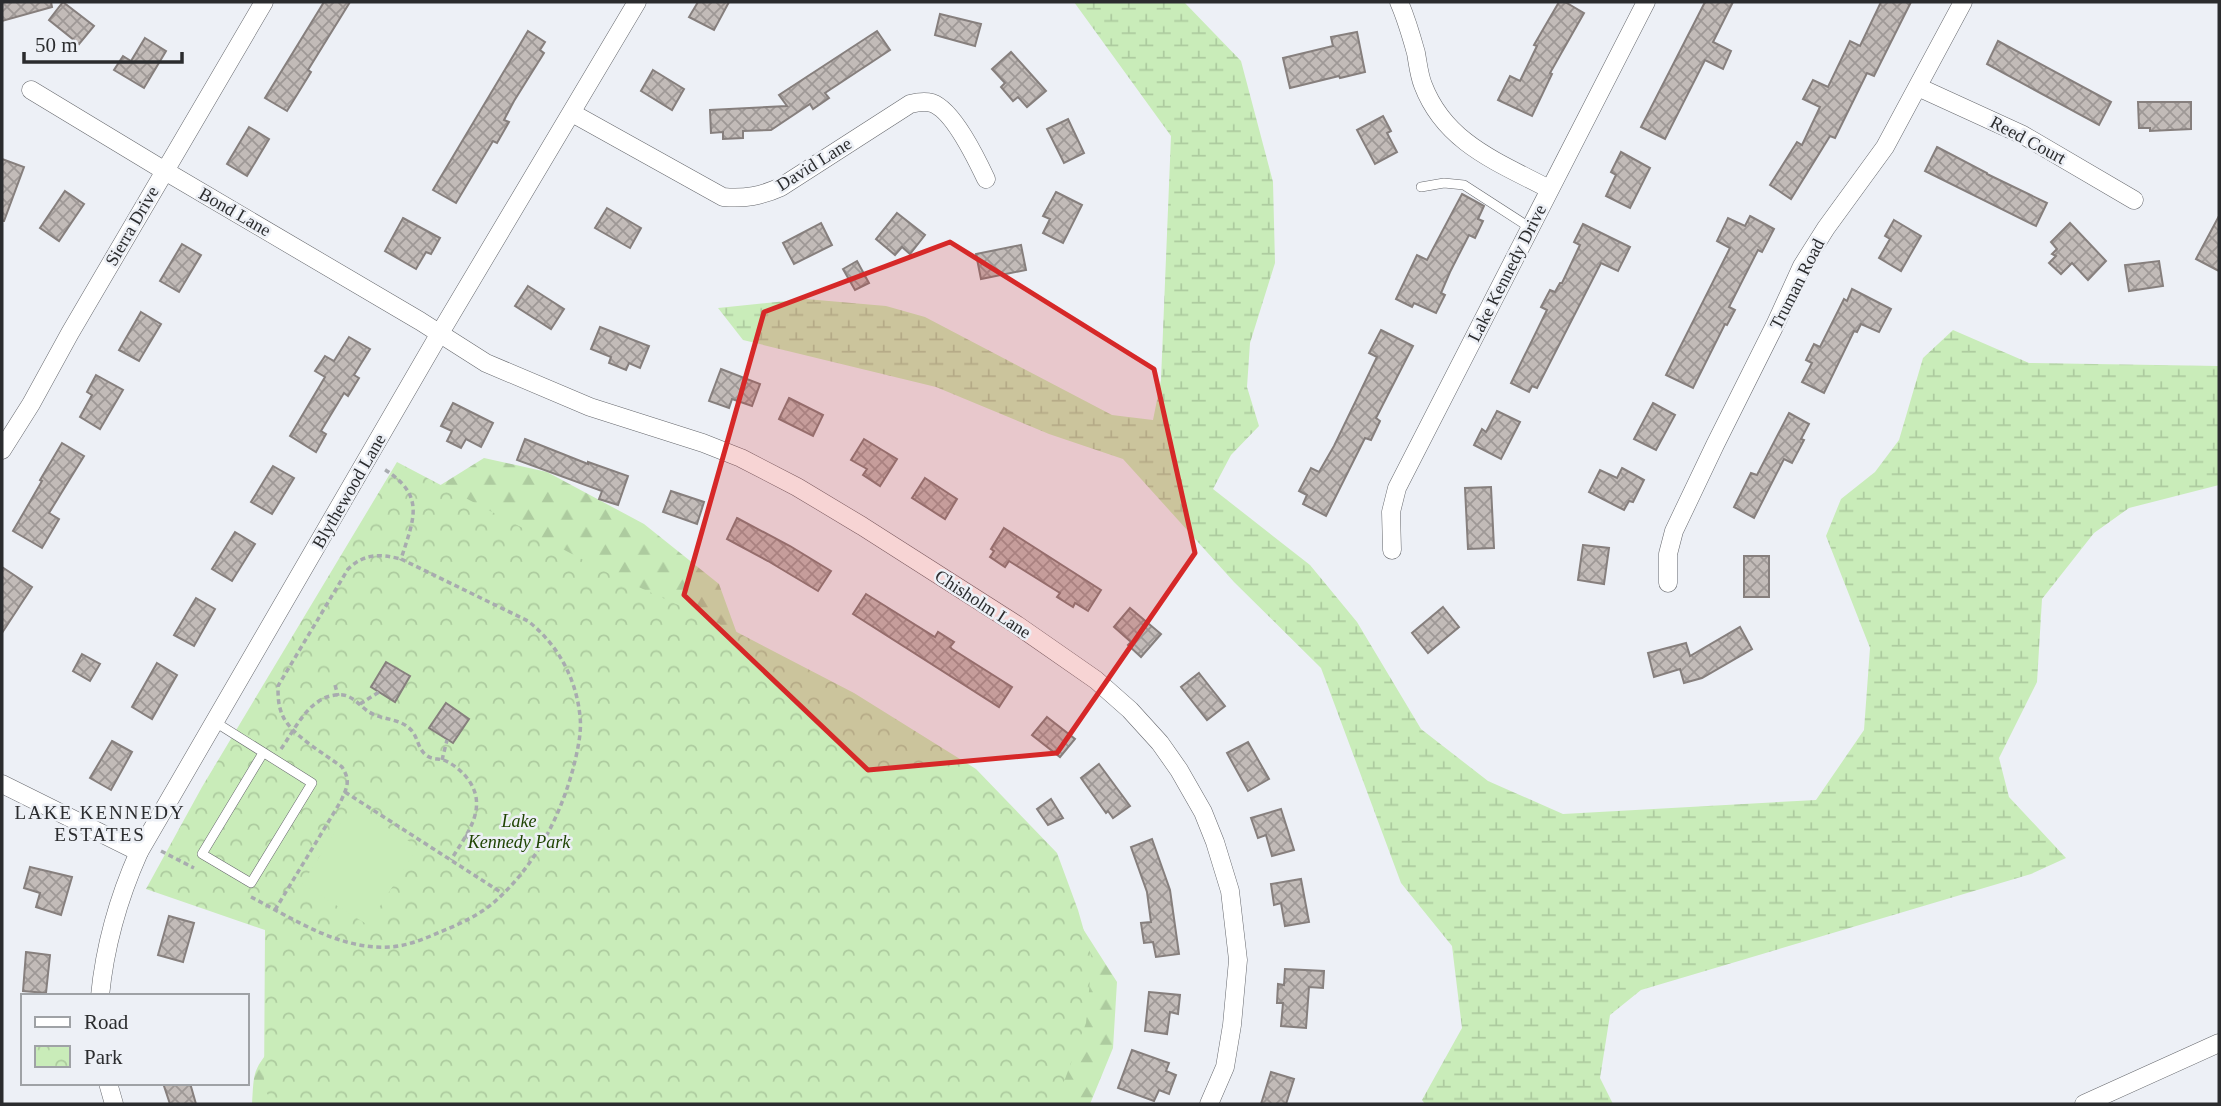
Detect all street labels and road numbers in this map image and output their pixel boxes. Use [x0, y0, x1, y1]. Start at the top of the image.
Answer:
street label: Reed Court [1987, 112, 2069, 168]
street label: David Lane [773, 133, 855, 195]
street label: Sierra Drive [101, 183, 163, 269]
street label: Bond Lane [196, 183, 274, 241]
street label: Lake Kennedy Drive [1464, 201, 1550, 345]
street label: Truman Road [1766, 235, 1828, 333]
street label: Blythewood Lane [308, 430, 390, 552]
street label: Chisholm Lane [931, 566, 1035, 642]

